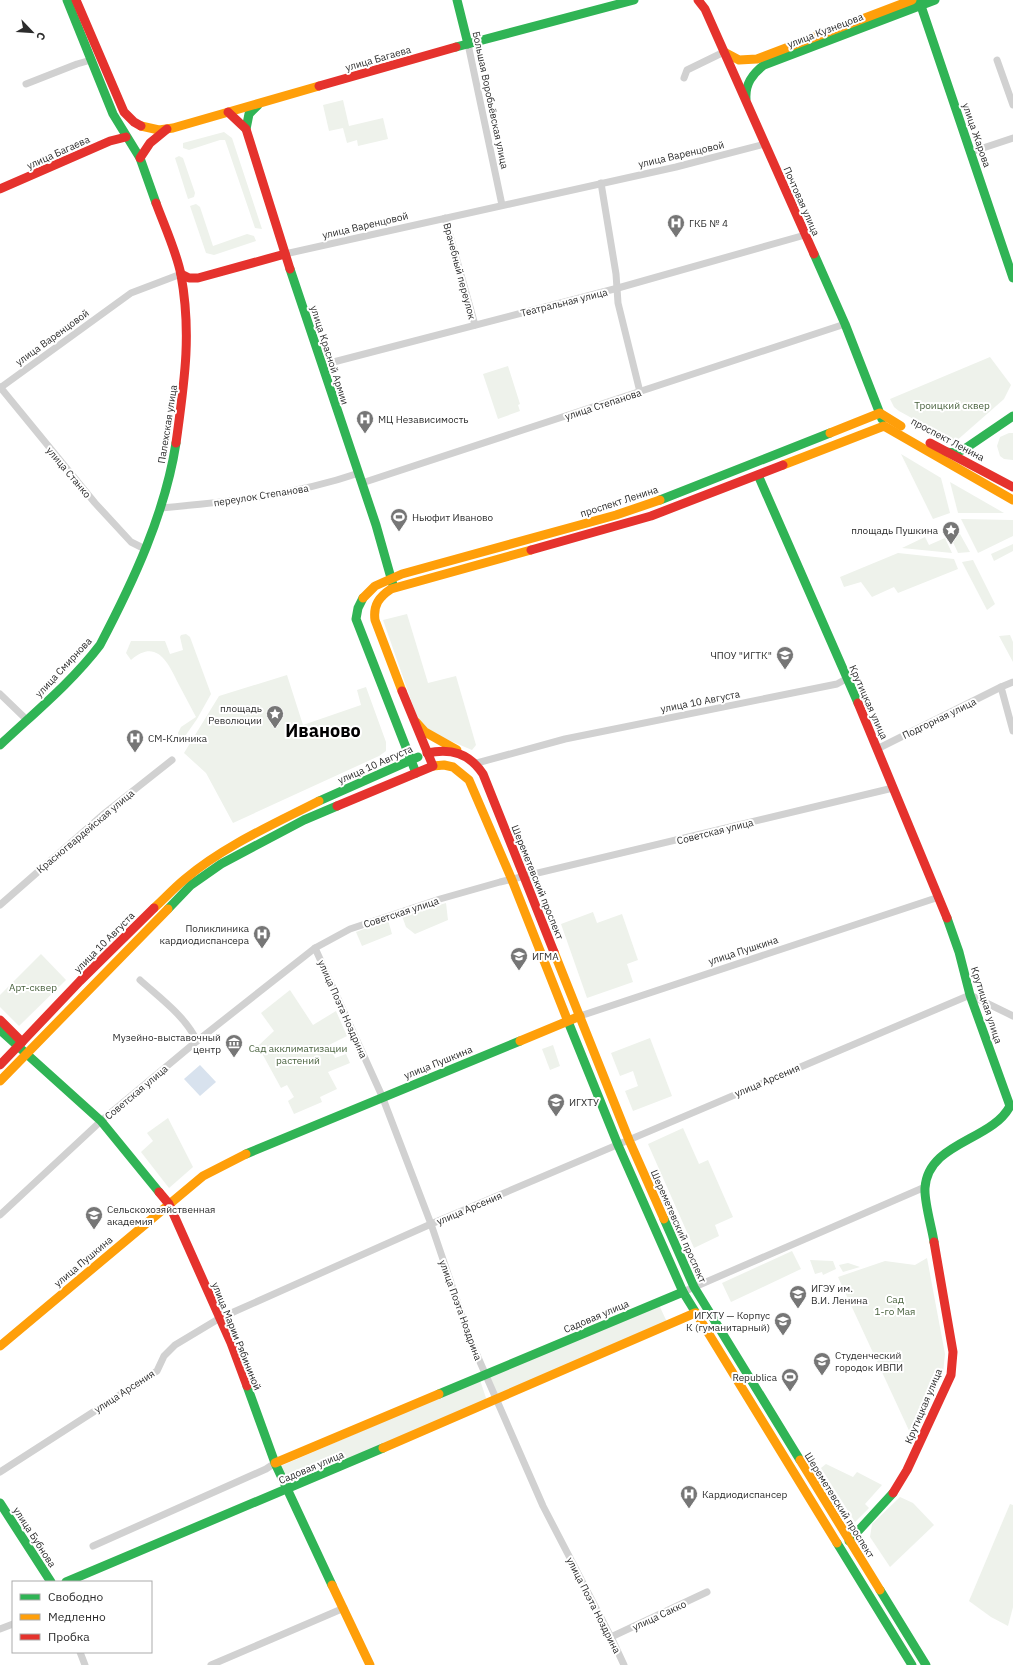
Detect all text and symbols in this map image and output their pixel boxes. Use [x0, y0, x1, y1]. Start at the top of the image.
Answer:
street label: улица Кузнецова [785, 10, 866, 51]
north arrow [12, 12, 52, 52]
text: С [33, 30, 49, 42]
street label: Большая Воробьёвская улица [470, 30, 512, 171]
street label: улица Багаева [344, 43, 413, 74]
street label: улица Жарова [959, 101, 994, 170]
street label: улица Багаева [25, 132, 92, 172]
street label: улица Варенцовой [637, 138, 725, 171]
street label: Почтовая улица [780, 165, 823, 238]
street label: улица Варенцовой [321, 209, 409, 242]
hospital icon: ГКБ № 4 [666, 213, 686, 238]
place label: ГКБ № 4 [689, 217, 728, 230]
street label: Врачебный переулок [440, 221, 479, 321]
street label: Театральная улица [519, 285, 610, 320]
street label: улица Красной Армии [307, 304, 352, 406]
street label: улица Варенцовой [13, 306, 92, 368]
street label: Палехская улица [155, 383, 180, 464]
street label: улица Степанова [563, 386, 644, 423]
park label: Троицкий сквер [914, 399, 990, 412]
hospital icon: МЦ Независимость [355, 409, 375, 434]
place label: МЦ Независимость [378, 413, 469, 426]
street label: проспект Ленина [909, 415, 987, 465]
street label: улица Станко [43, 444, 94, 501]
street label: переулок Степанова [213, 481, 310, 509]
street label: проспект Ленина [578, 483, 660, 520]
sports icon: Ньюфит Иваново [389, 507, 409, 532]
place label: Ньюфит Иваново [412, 511, 494, 524]
place icon: площадь Пушкина [941, 520, 961, 545]
place label: площадь Пушкина [851, 524, 939, 537]
street label: улица Смирнова [32, 634, 95, 700]
school or university icon: ЧПОУ "ИГТК" [775, 645, 795, 670]
place label: ЧПОУ "ИГТК" [710, 649, 772, 662]
street label: Крутицкая улица [846, 663, 891, 742]
street label: улица 10 Августа [659, 687, 742, 716]
street label: Подгорная улица [900, 695, 979, 742]
place label: площадь Революции [208, 702, 262, 727]
place icon: площадь Революции [265, 704, 285, 729]
district label: Иваново [285, 719, 361, 742]
hospital icon: СМ-Клиника [125, 728, 145, 753]
place label: СМ-Клиника [148, 732, 208, 745]
street label: улица 10 Августа [336, 742, 415, 787]
street label: Красногвардейская улица [34, 786, 137, 876]
street label: Советская улица [675, 816, 755, 847]
street label: Шереметевский проспект [509, 823, 567, 942]
street label: Советская улица [362, 894, 441, 931]
street label: улица 10 Августа [71, 909, 138, 975]
place label: Поликлиника кардиодиспансера [160, 922, 250, 947]
hospital icon: Поликлиника кардиодиспансера [252, 924, 272, 949]
street label: улица Пушкина [707, 933, 780, 968]
school or university icon: ИГМА [509, 946, 529, 971]
place label: ИГМА [532, 950, 559, 963]
street label: улица Поэта Ноздрина [315, 958, 370, 1061]
street label: Крутицкая улица [968, 965, 1005, 1046]
park label: Арт-сквер [9, 981, 57, 994]
place label: Музейно-выставочный центр [113, 1031, 221, 1056]
museum icon: Музейно-выставочный центр [224, 1033, 244, 1058]
park label: Сад акклиматизации растений [249, 1042, 347, 1067]
street label: улица Пушкина [402, 1043, 475, 1082]
street label: улица Арсения [733, 1061, 802, 1100]
street label: Советская улица [102, 1062, 171, 1123]
school or university icon: ИГХТУ [546, 1092, 566, 1117]
place label: ИГХТУ [569, 1096, 599, 1109]
street label: Шереметевский проспект [648, 1168, 710, 1285]
street label: улица Арсения [435, 1189, 504, 1228]
place label: Сельскохозяйственная академия [107, 1203, 215, 1228]
school or university icon: Сельскохозяйственная академия [84, 1205, 104, 1230]
street label: улица Пушкина [51, 1233, 116, 1290]
street label: улица Поэта Ноздрина [436, 1258, 485, 1363]
street label: улица Марии Рябининой [209, 1280, 264, 1392]
place label: ИГЭУ им. В.И. Ленина [811, 1282, 868, 1307]
school or university icon: ИГЭУ им. В.И. Ленина [788, 1284, 808, 1309]
park label: Сад 1-го Мая [875, 1293, 915, 1318]
street label: Садовая улица [562, 1297, 631, 1336]
place label: ИГХТУ — Корпус К (гуманитарный) [686, 1309, 770, 1334]
school or university icon: ИГХТУ — Корпус К (гуманитарный) [773, 1311, 793, 1336]
place label: Студенческий городок ИВПИ [835, 1349, 903, 1374]
school or university icon: Студенческий городок ИВПИ [812, 1351, 832, 1376]
street label: Крутицкая улица [902, 1366, 945, 1446]
street label: улица Арсения [91, 1367, 157, 1416]
sports icon: Republica [780, 1367, 800, 1392]
place label: Republica [732, 1371, 778, 1384]
street label: Садовая улица [277, 1448, 346, 1487]
street label: Шереметевский проспект [802, 1450, 878, 1561]
hospital icon: Кардиодиспансер [679, 1484, 699, 1509]
place label: Кардиодиспансер [702, 1488, 787, 1501]
street label: улица Бубнова [10, 1505, 59, 1570]
street label: улица Поэта Ноздрина [564, 1555, 624, 1656]
legend [12, 1581, 152, 1653]
text: Свободно [48, 1589, 104, 1604]
street label: улица Сакко [630, 1597, 689, 1634]
text: Медленно [48, 1609, 106, 1624]
text: Пробка [48, 1629, 90, 1644]

